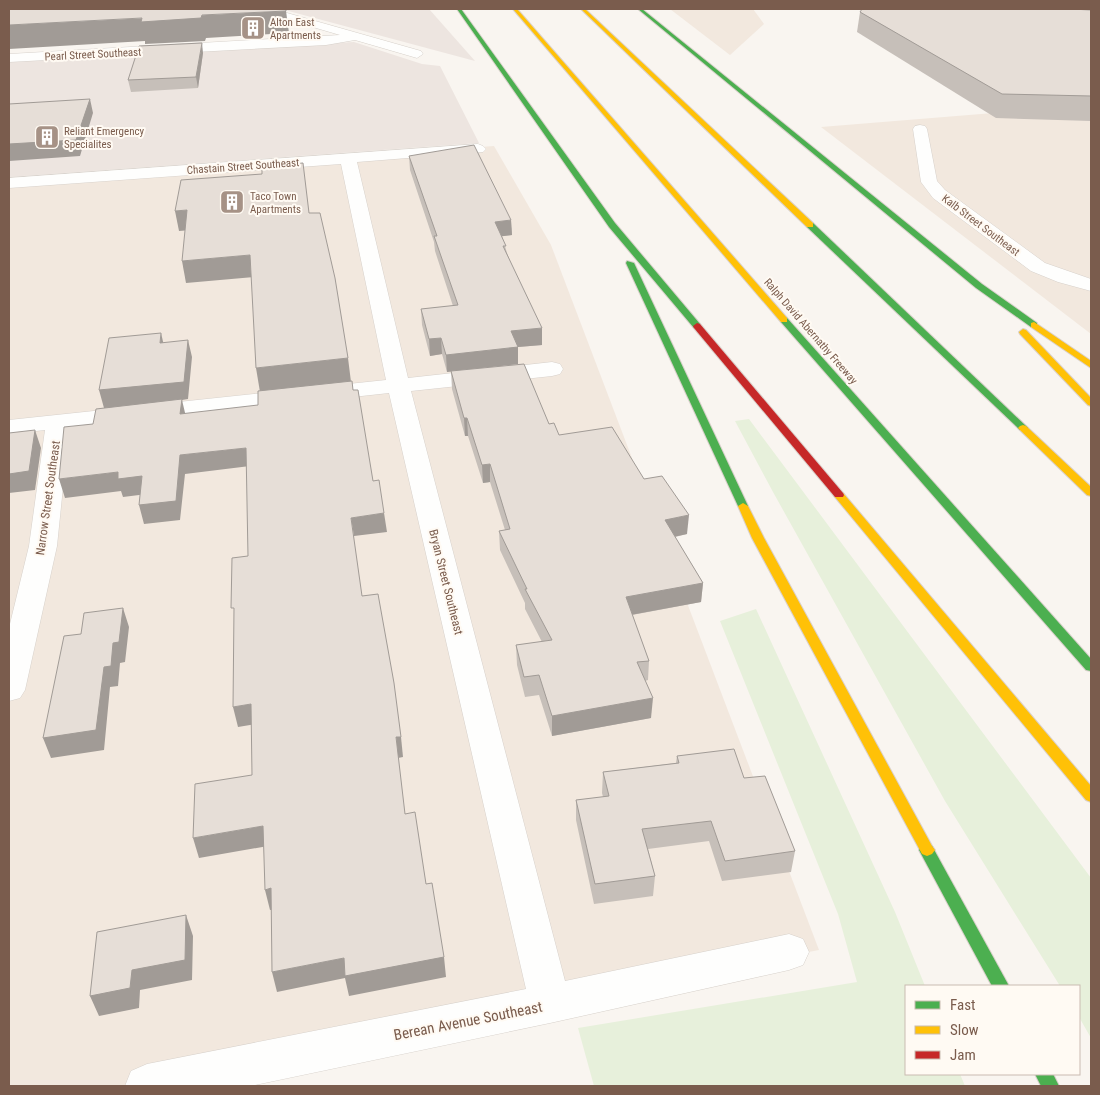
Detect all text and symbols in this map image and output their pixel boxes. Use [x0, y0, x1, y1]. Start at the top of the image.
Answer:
building icon: Alton East Apartments [240, 15, 266, 41]
place label: Alton East Apartments [270, 16, 321, 42]
street label: Pearl Street Southeast [44, 45, 142, 64]
building icon: Reliant Emergency Specialites [34, 124, 60, 150]
place label: Reliant Emergency Specialites [64, 125, 145, 151]
street label: Chastain Street Southeast [186, 156, 300, 177]
building icon: Taco Town Apartments [219, 189, 245, 215]
place label: Taco Town Apartments [250, 190, 301, 216]
street label: Kalb Street Southeast [939, 192, 1022, 259]
street label: Ralph David Abernathy Freeway [761, 276, 860, 387]
street label: Narrow Street Southeast [33, 439, 63, 556]
street label: Bryan Street Southeast [426, 528, 466, 637]
legend [905, 985, 1080, 1075]
text: Fast [950, 996, 975, 1014]
street label: Berean Avenue Southeast [392, 998, 544, 1044]
text: Slow [950, 1021, 979, 1039]
text: Jam [950, 1046, 976, 1064]

